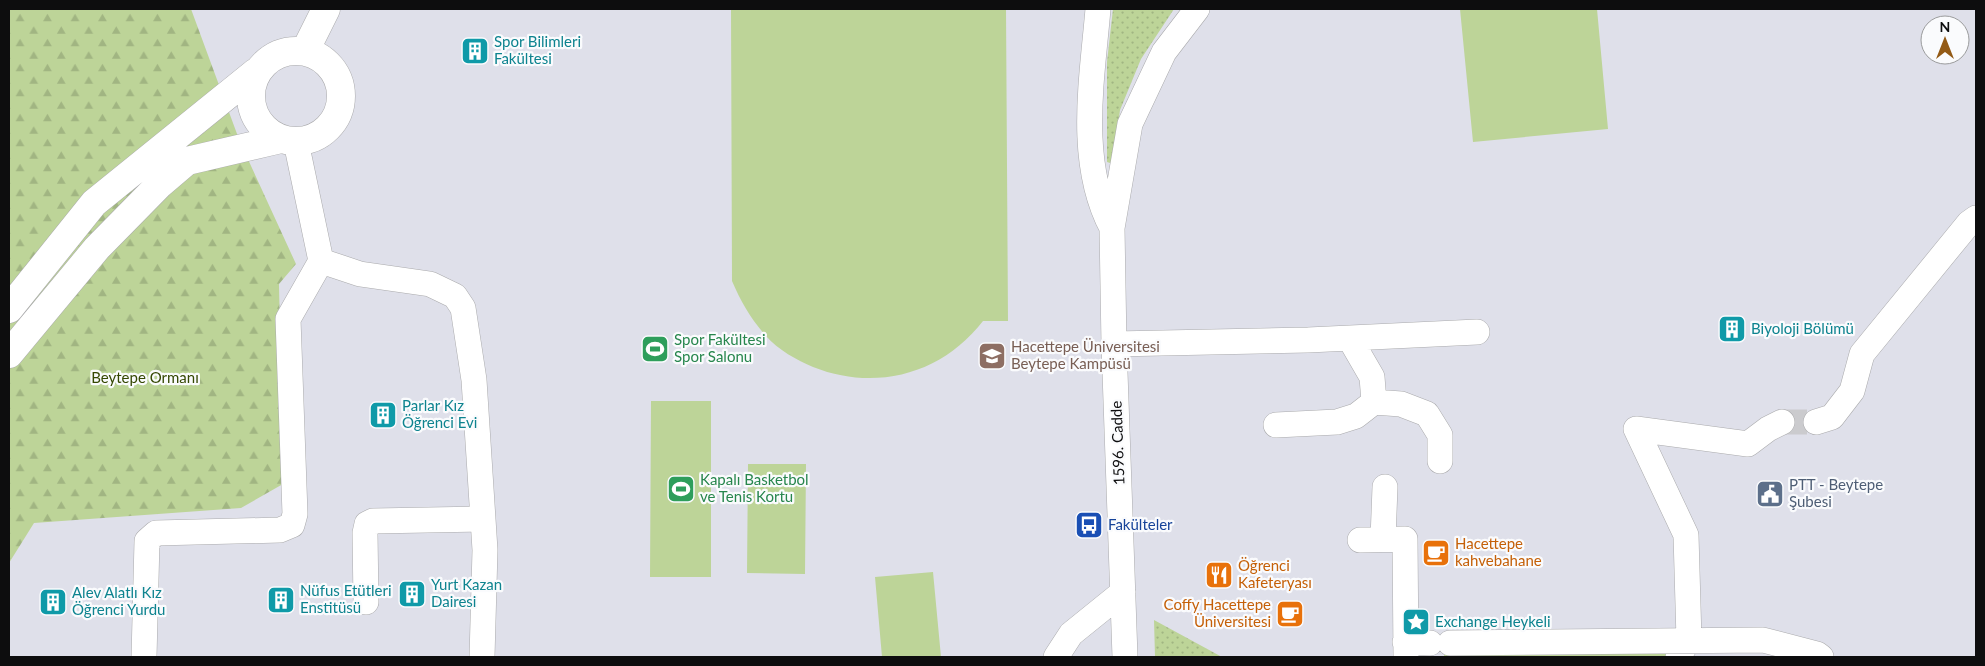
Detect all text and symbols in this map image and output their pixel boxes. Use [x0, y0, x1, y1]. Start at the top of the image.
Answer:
north arrow [1920, 15, 1970, 65]
text: N [1940, 18, 1950, 35]
place label: Spor Bilimleri Fakültesi [494, 32, 581, 67]
building icon: Spor Bilimleri Fakültesi [460, 36, 490, 66]
building icon: Biyoloji Bölümü [1717, 314, 1747, 344]
place label: Biyoloji Bölümü [1751, 319, 1854, 337]
place label: Spor Fakültesi Spor Salonu [674, 330, 766, 365]
sports icon: Spor Fakültesi Spor Salonu [640, 334, 670, 364]
place label: Hacettepe Üniversitesi Beytepe Kampüsü [1011, 337, 1160, 372]
school or university icon: Hacettepe Üniversitesi Beytepe Kampüsü [977, 341, 1007, 371]
park label: Beytepe Ormanı [91, 368, 199, 386]
place label: Parlar Kız Öğrenci Evi [402, 396, 477, 431]
building icon: Parlar Kız Öğrenci Evi [368, 400, 398, 430]
street label: 1596. Cadde [1107, 400, 1127, 486]
place label: Kapalı Basketbol ve Tenis Kortu [700, 470, 809, 505]
sports icon: Kapalı Basketbol ve Tenis Kortu [666, 474, 696, 504]
place label: PTT - Beytepe Şubesi [1789, 475, 1883, 510]
public building icon: PTT - Beytepe Şubesi [1755, 479, 1785, 509]
bus stop icon: Fakülteler [1074, 510, 1104, 540]
place label: Fakülteler [1108, 515, 1173, 533]
place label: Hacettepe kahvebahane [1455, 534, 1542, 569]
cafe icon: Hacettepe kahvebahane [1421, 538, 1451, 568]
place label: Öğrenci Kafeteryası [1238, 556, 1312, 591]
restaurant icon: Öğrenci Kafeteryası [1204, 560, 1234, 590]
place label: Yurt Kazan Dairesi [431, 575, 502, 610]
building icon: Yurt Kazan Dairesi [397, 579, 427, 609]
place label: Nüfus Etütleri Enstitüsü [300, 581, 392, 616]
place label: Alev Alatlı Kız Öğrenci Yurdu [72, 583, 166, 618]
building icon: Nüfus Etütleri Enstitüsü [266, 585, 296, 615]
building icon: Alev Alatlı Kız Öğrenci Yurdu [38, 587, 68, 617]
place label: Coffy Hacettepe Üniversitesi [1164, 595, 1271, 630]
cafe icon: Coffy Hacettepe Üniversitesi [1275, 599, 1305, 629]
place icon: Exchange Heykeli [1401, 607, 1431, 637]
place label: Exchange Heykeli [1435, 612, 1551, 630]

